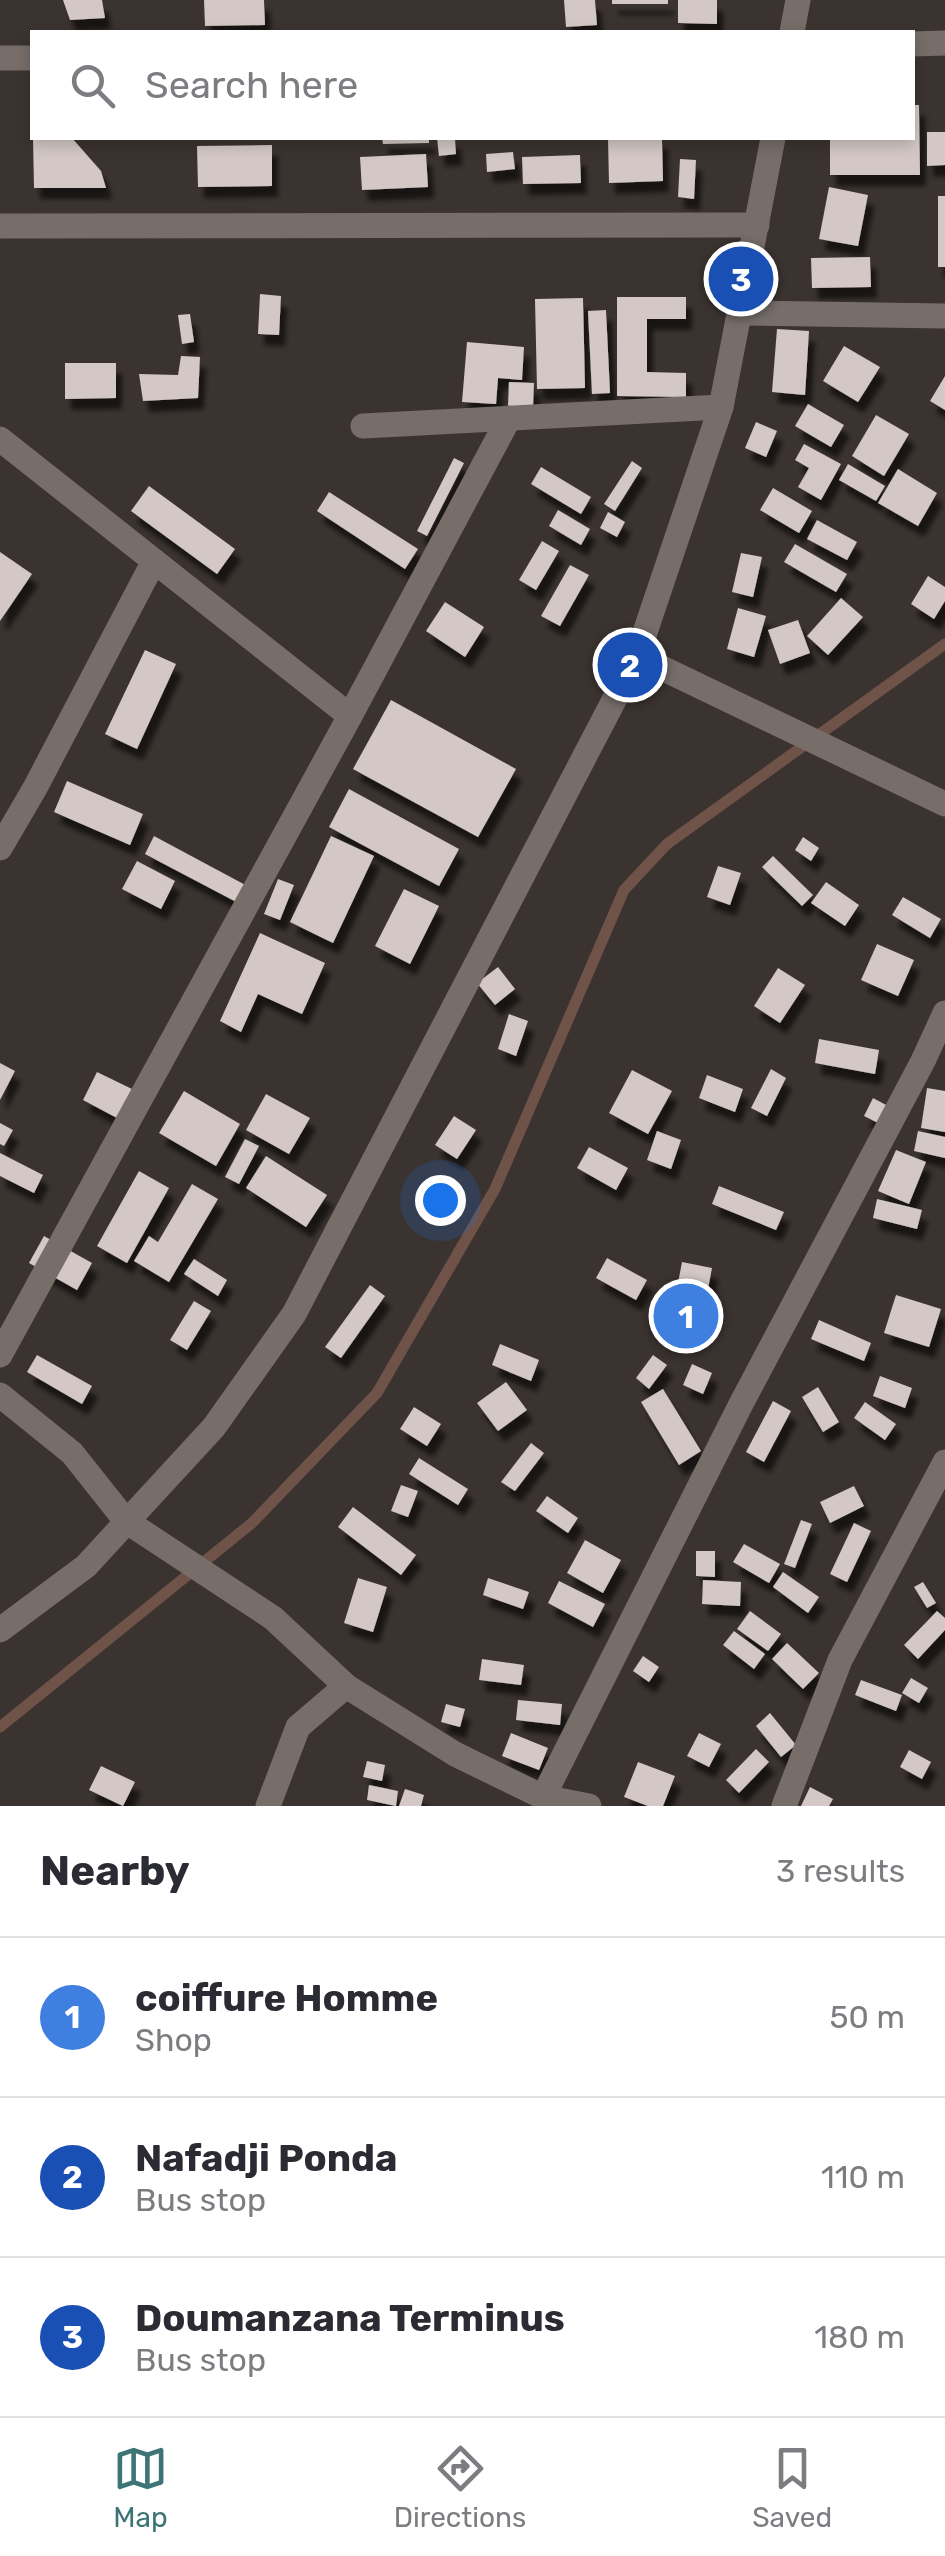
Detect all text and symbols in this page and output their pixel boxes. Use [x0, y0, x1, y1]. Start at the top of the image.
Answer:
search box [30, 30, 915, 140]
icon: search [65, 58, 120, 113]
text: Search here [145, 62, 358, 108]
pin: 3 [708, 242, 774, 316]
pin: 2 [598, 628, 662, 702]
your location [415, 1175, 466, 1226]
pin: 1 [654, 1278, 718, 1354]
text: Nearby [40, 1846, 190, 1896]
text: 3 results [776, 1852, 905, 1890]
text: coiffure Homme [135, 1975, 438, 2021]
text: 1 [65, 1998, 80, 2036]
text: 50 m [829, 1998, 905, 2036]
text: Shop [135, 2021, 212, 2059]
text: Nafadji Ponda [135, 2135, 398, 2181]
text: 2 [62, 2158, 83, 2196]
text: 110 m [821, 2158, 905, 2196]
text: Bus stop [135, 2181, 266, 2219]
text: Doumanzana Terminus [135, 2295, 565, 2341]
text: 3 [62, 2318, 83, 2356]
text: 180 m [814, 2318, 905, 2356]
text: Bus stop [135, 2341, 266, 2379]
tab: Map [113, 2441, 168, 2534]
tab: Directions [394, 2441, 526, 2534]
tab: Saved [752, 2441, 832, 2534]

